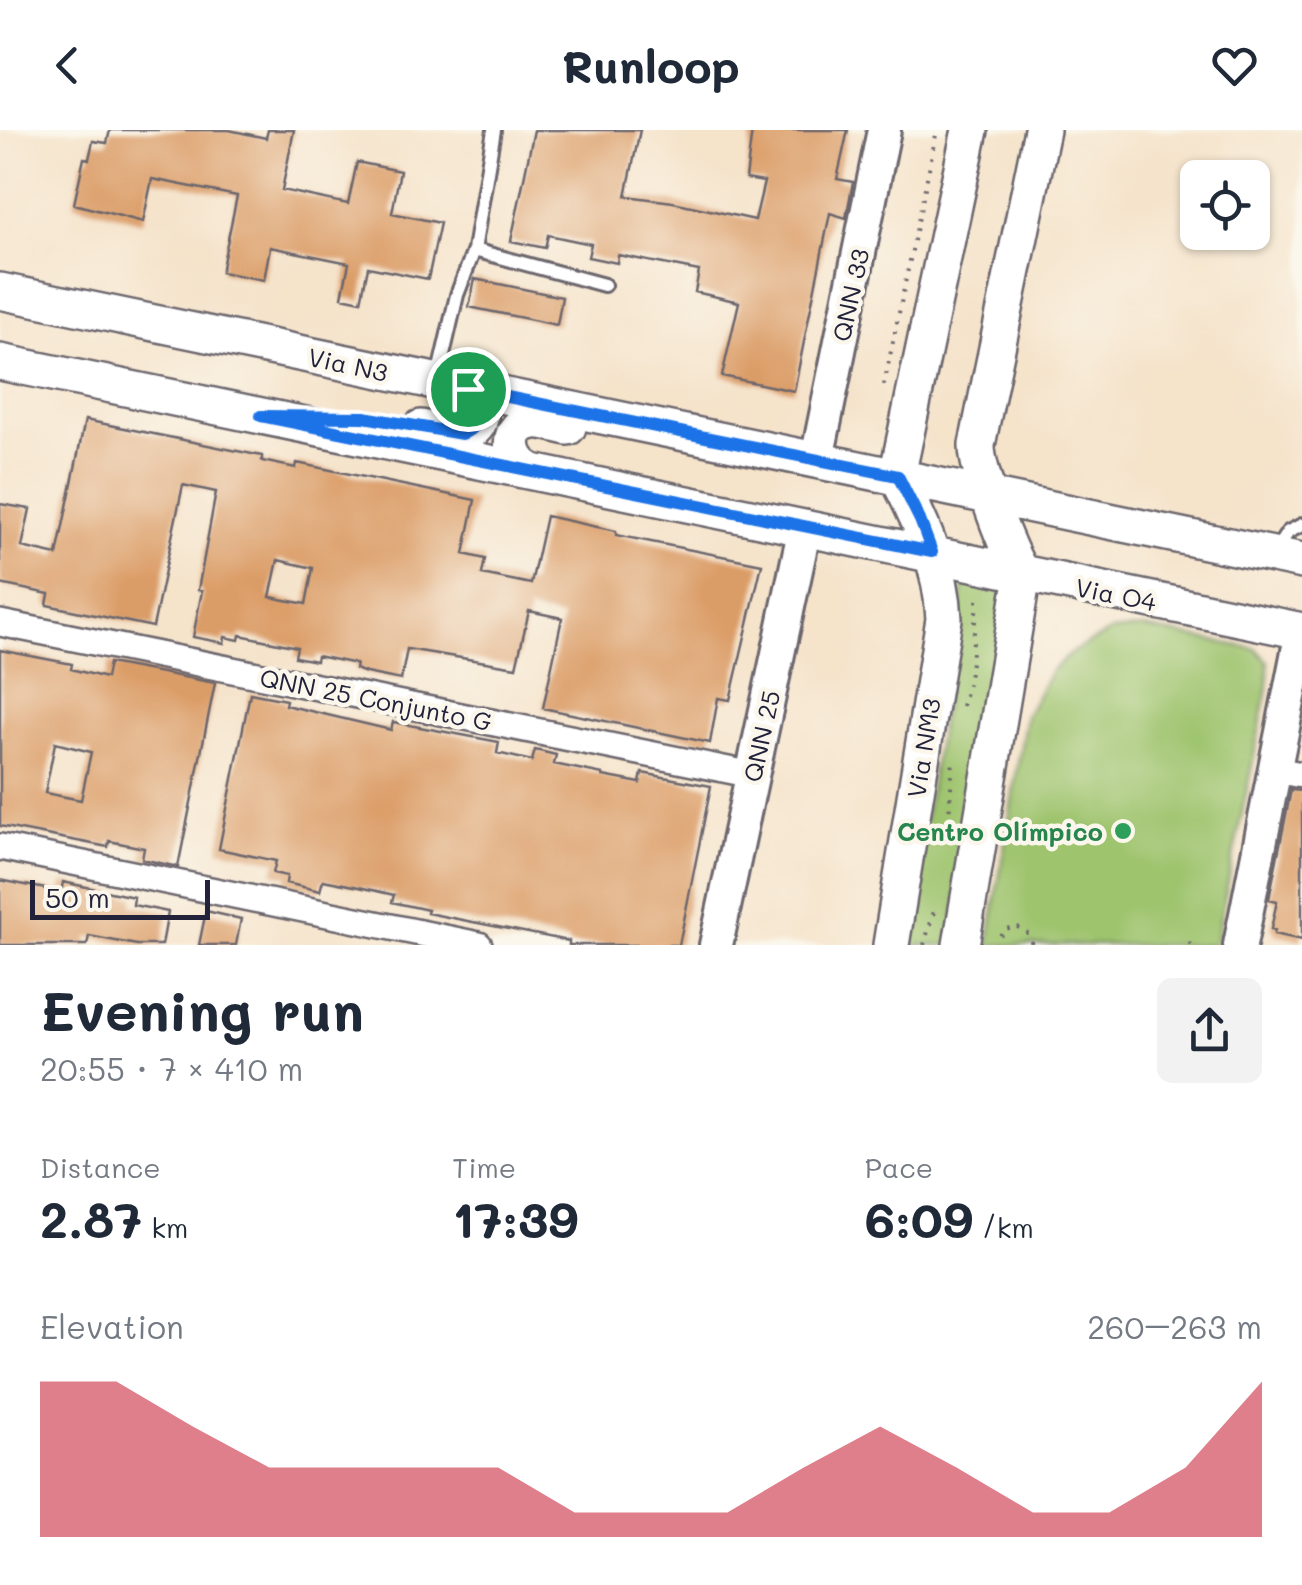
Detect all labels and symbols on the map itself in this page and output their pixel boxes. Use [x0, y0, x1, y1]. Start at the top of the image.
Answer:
street label: QNN 33 [825, 246, 875, 344]
street label: Via N3 [305, 340, 391, 388]
pin [426, 347, 511, 432]
street label: Via O4 [1073, 570, 1160, 618]
street label: QNN 25 Conjunto G [257, 661, 495, 737]
street label: QNN 25 [736, 687, 786, 785]
street label: Via NM3 [899, 696, 947, 800]
place label: Centro Olímpico [897, 815, 1103, 847]
marker: Centro Olímpico [1112, 820, 1134, 842]
scale bar [30, 875, 210, 920]

